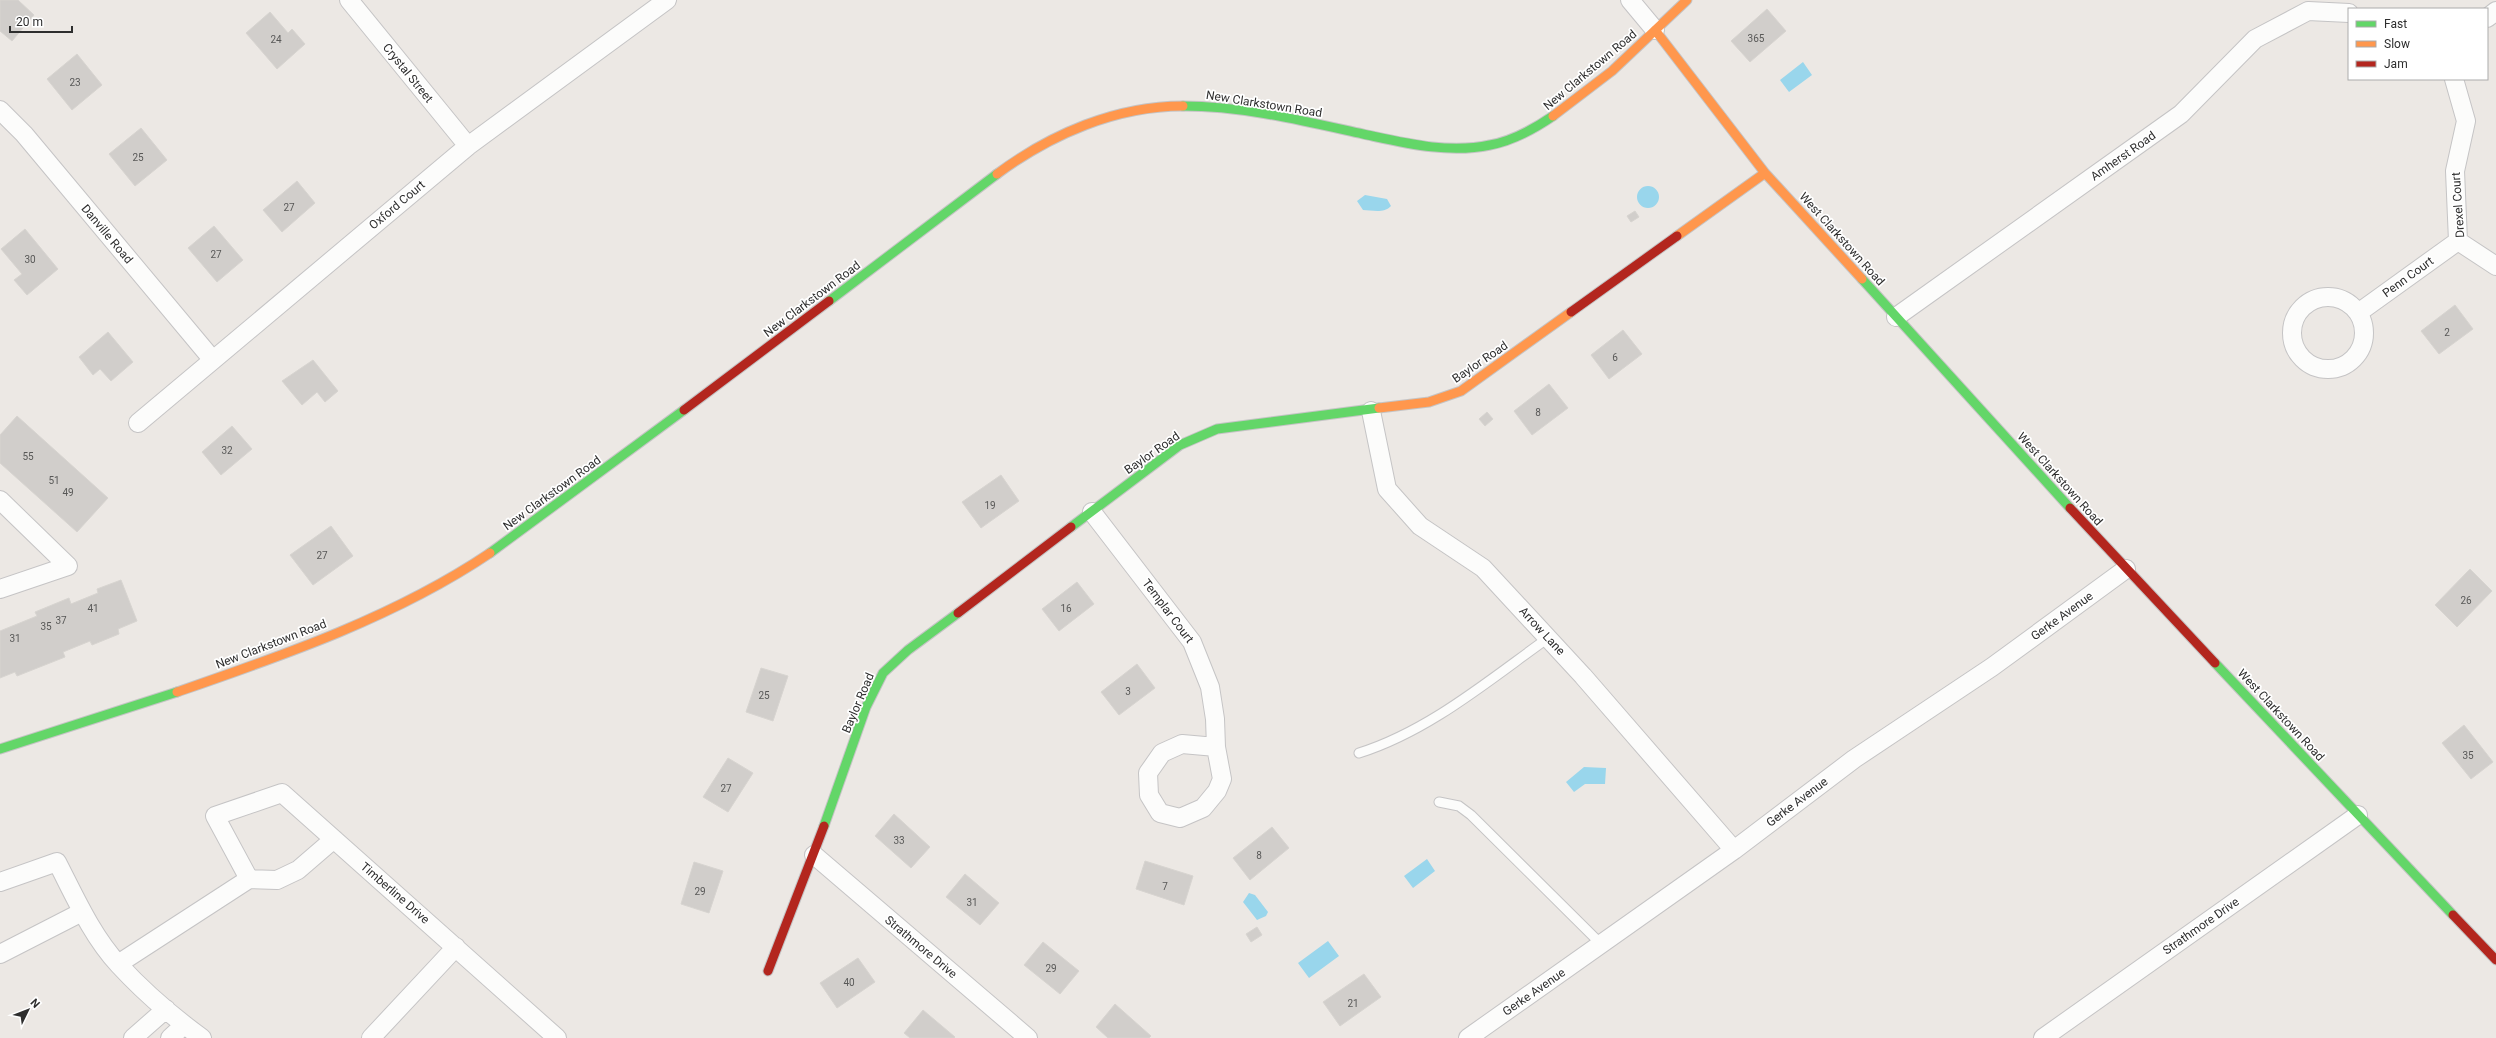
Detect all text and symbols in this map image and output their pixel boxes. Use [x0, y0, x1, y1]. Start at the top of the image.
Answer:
scale bar [10, 8, 72, 34]
legend [2348, 8, 2488, 80]
text: 20 m [16, 15, 43, 29]
text: Fast [2384, 17, 2407, 31]
street label: New Clarkstown Road [1541, 27, 1639, 113]
house number: 365 [1748, 33, 1765, 44]
house number: 24 [270, 34, 282, 45]
text: Slow [2384, 37, 2410, 51]
street label: Crystal Street [380, 41, 436, 105]
text: Jam [2384, 57, 2408, 71]
house number: 23 [69, 77, 81, 88]
street label: New Clarkstown Road [1205, 88, 1323, 120]
street label: Amherst Road [2088, 128, 2158, 184]
house number: 25 [132, 152, 144, 163]
street label: Drexel Court [2449, 172, 2467, 238]
street label: Oxford Court [366, 178, 428, 232]
street label: West Clarkstown Road [1797, 190, 1887, 288]
street label: Danville Road [78, 202, 136, 266]
house number: 27 [283, 202, 295, 213]
house number: 27 [210, 249, 222, 260]
house number: 30 [24, 254, 36, 265]
street label: Penn Court [2380, 254, 2436, 300]
street label: New Clarkstown Road [761, 258, 863, 340]
house number: 2 [2444, 327, 2450, 338]
street label: Baylor Road [1450, 338, 1510, 386]
house number: 6 [1612, 352, 1618, 363]
house number: 8 [1535, 407, 1541, 418]
street label: Baylor Road [1122, 429, 1182, 477]
street label: West Clarkstown Road [2015, 430, 2105, 528]
house number: 32 [221, 445, 233, 456]
house number: 55 [22, 451, 34, 462]
street label: New Clarkstown Road [500, 453, 604, 533]
house number: 51 [48, 475, 60, 486]
house number: 49 [62, 487, 74, 498]
house number: 19 [984, 500, 996, 511]
house number: 27 [316, 550, 328, 561]
street label: Templar Court [1139, 576, 1197, 646]
street label: Gerke Avenue [2028, 589, 2096, 643]
house number: 26 [2460, 595, 2472, 606]
house number: 41 [87, 603, 99, 614]
house number: 16 [1060, 603, 1072, 614]
street label: Arrow Lane [1516, 604, 1568, 658]
house number: 37 [55, 615, 67, 626]
street label: New Clarkstown Road [214, 616, 328, 672]
house number: 35 [40, 621, 52, 632]
house number: 31 [9, 633, 21, 644]
street label: West Clarkstown Road [2235, 666, 2327, 764]
street label: Baylor Road [839, 671, 877, 735]
house number: 3 [1125, 686, 1131, 697]
house number: 25 [758, 690, 770, 701]
house number: 35 [2462, 750, 2474, 761]
street label: Gerke Avenue [1764, 774, 1830, 830]
house number: 27 [720, 783, 732, 794]
house number: 33 [893, 835, 905, 846]
house number: 8 [1256, 850, 1262, 861]
street label: Timberline Drive [358, 859, 432, 927]
house number: 7 [1162, 881, 1168, 892]
house number: 29 [694, 886, 706, 897]
street label: Strathmore Drive [2160, 895, 2242, 957]
house number: 31 [966, 897, 978, 908]
street label: Strathmore Drive [882, 913, 960, 981]
house number: 29 [1045, 963, 1057, 974]
street label: Gerke Avenue [1500, 965, 1568, 1019]
house number: 40 [843, 977, 855, 988]
north arrow [8, 990, 48, 1030]
text: N [28, 996, 43, 1011]
house number: 21 [1347, 998, 1359, 1009]

